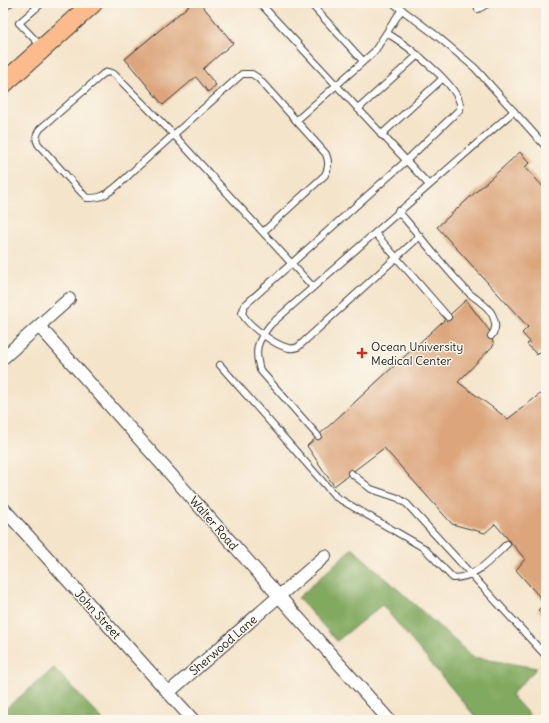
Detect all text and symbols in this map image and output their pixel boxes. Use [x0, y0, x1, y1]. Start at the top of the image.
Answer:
place label: Ocean University Medical Center [371, 339, 463, 368]
marker: Ocean University Medical Center [356, 347, 368, 359]
street label: Walter Road [187, 493, 241, 553]
street label: John Street [72, 586, 124, 642]
street label: Sherwood Lane [186, 612, 260, 678]

